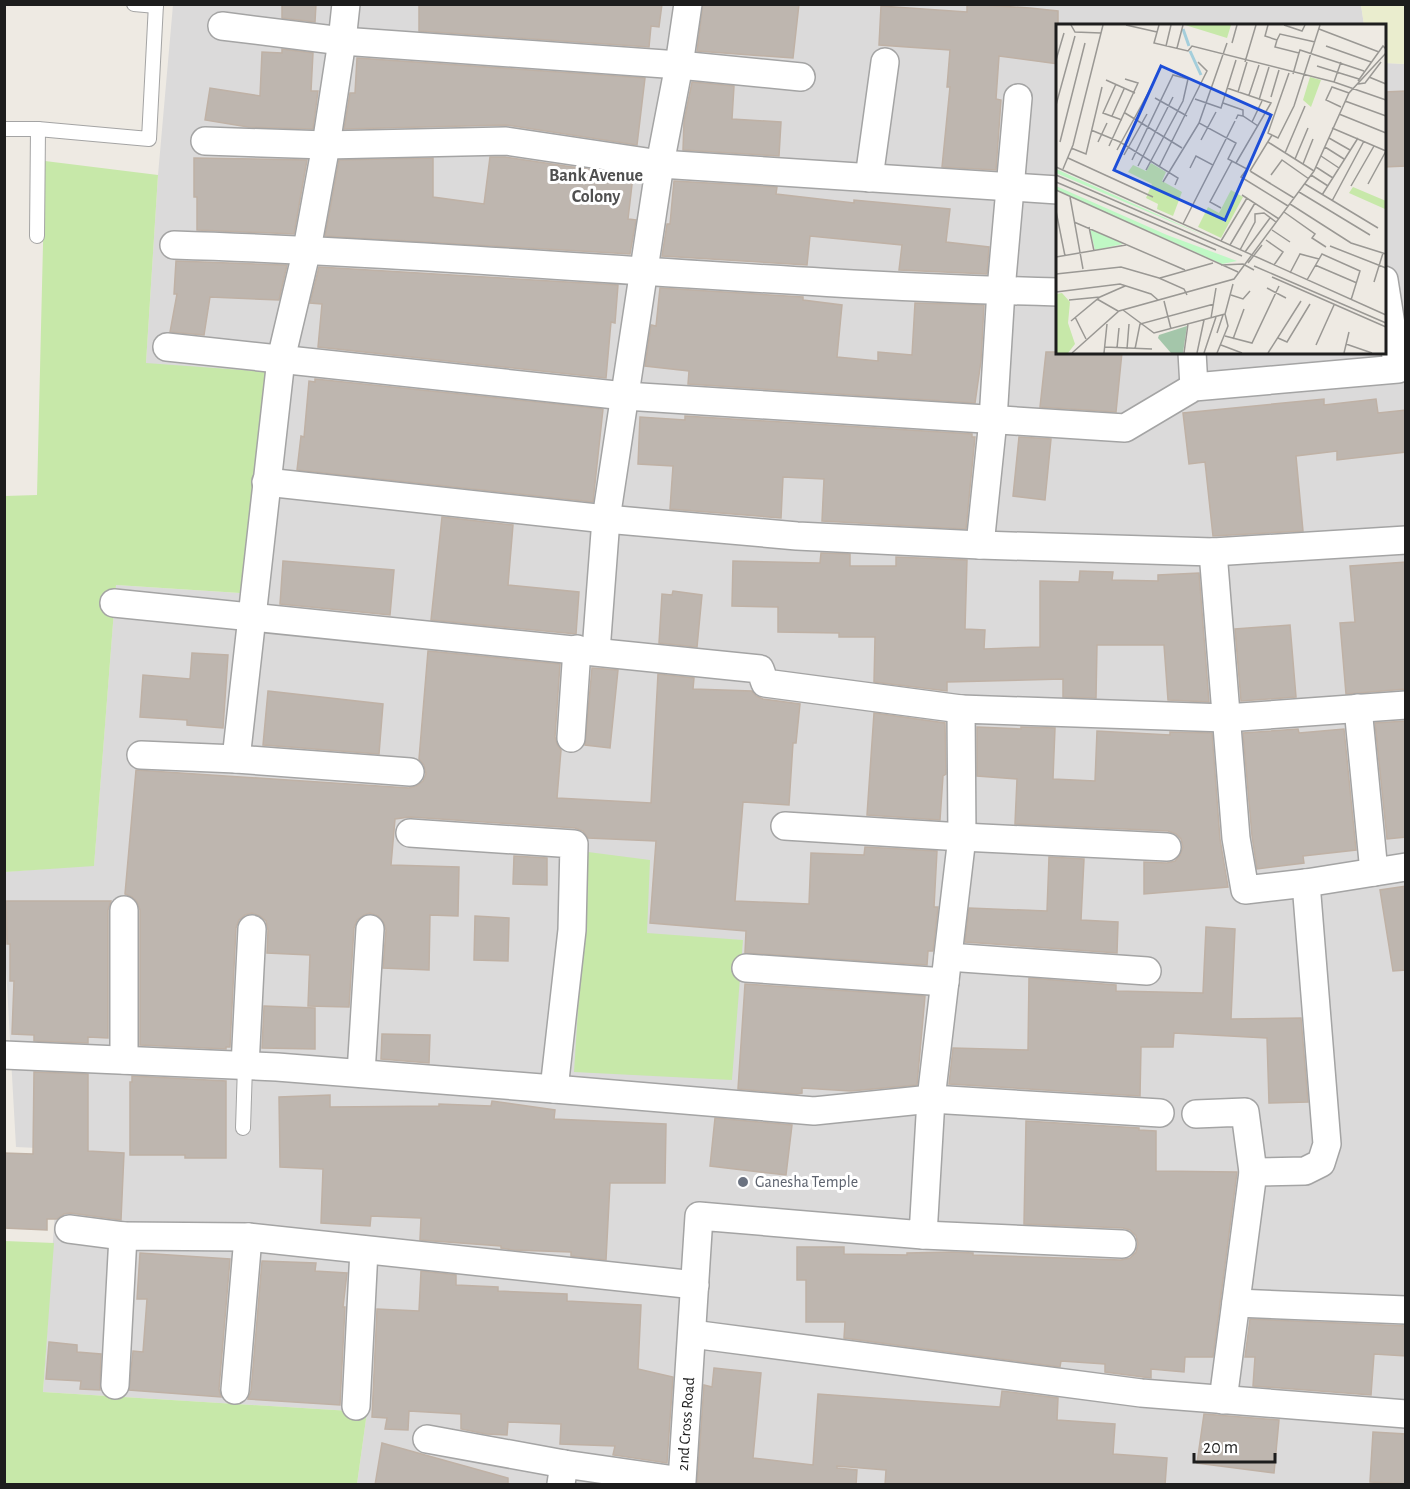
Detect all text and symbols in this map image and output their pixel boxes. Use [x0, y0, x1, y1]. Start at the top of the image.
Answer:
inset map [1056, 24, 1386, 354]
district label: Bank Avenue Colony [549, 167, 643, 206]
place label: Ganesha Temple [755, 1174, 858, 1190]
marker: Ganesha Temple [736, 1175, 750, 1189]
street label: 2nd Cross Road [675, 1377, 697, 1471]
scale bar [1194, 1426, 1275, 1464]
text: 20 m [1203, 1439, 1238, 1457]

